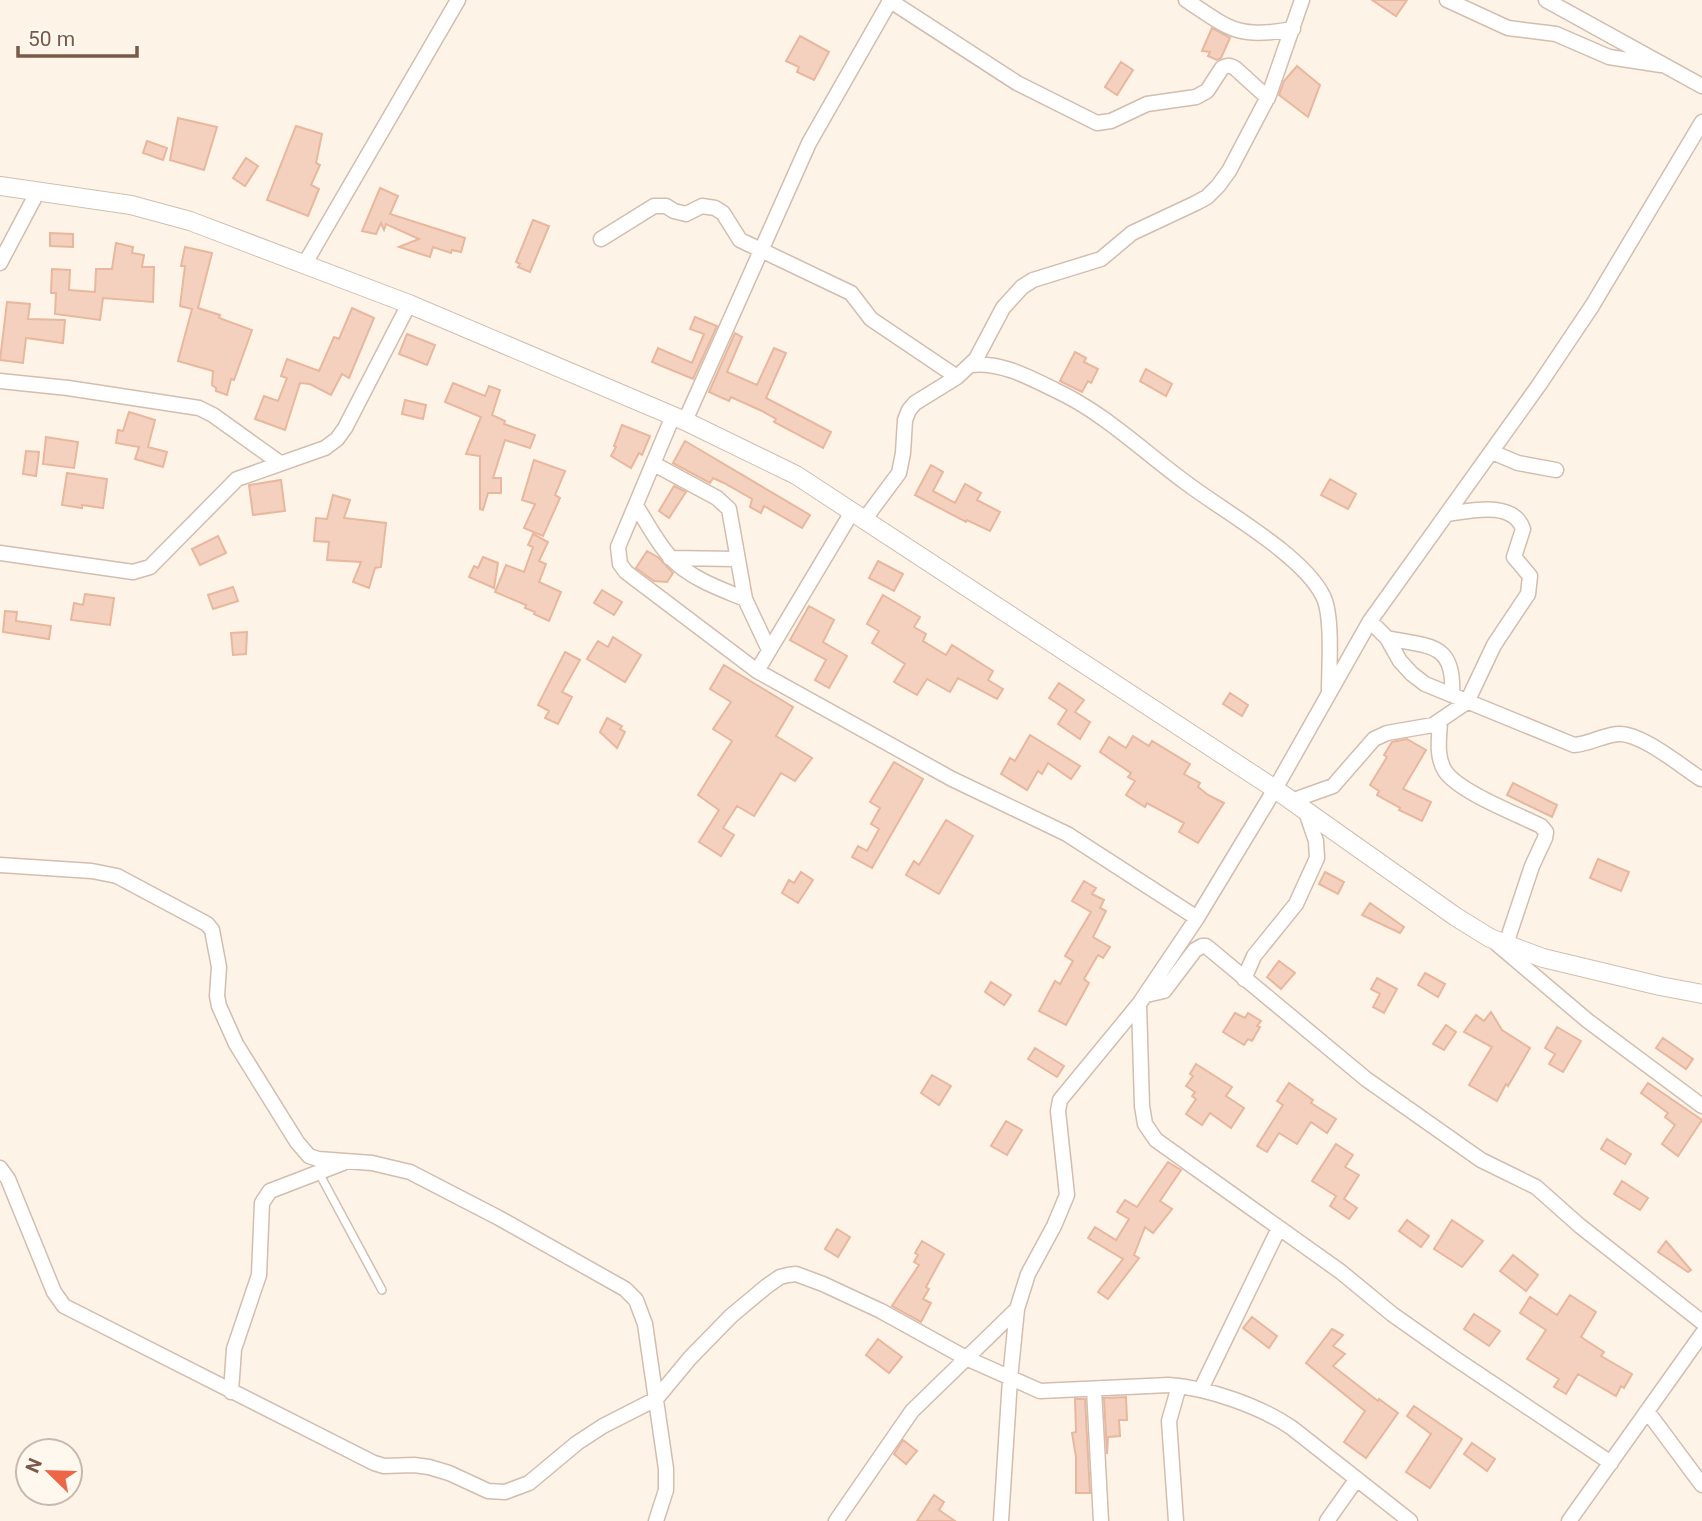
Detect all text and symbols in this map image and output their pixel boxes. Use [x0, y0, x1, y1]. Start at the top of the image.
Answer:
scale bar [18, 14, 136, 58]
text: 50 m [28, 27, 75, 51]
north arrow [14, 1437, 84, 1507]
text: N [21, 1455, 47, 1476]

